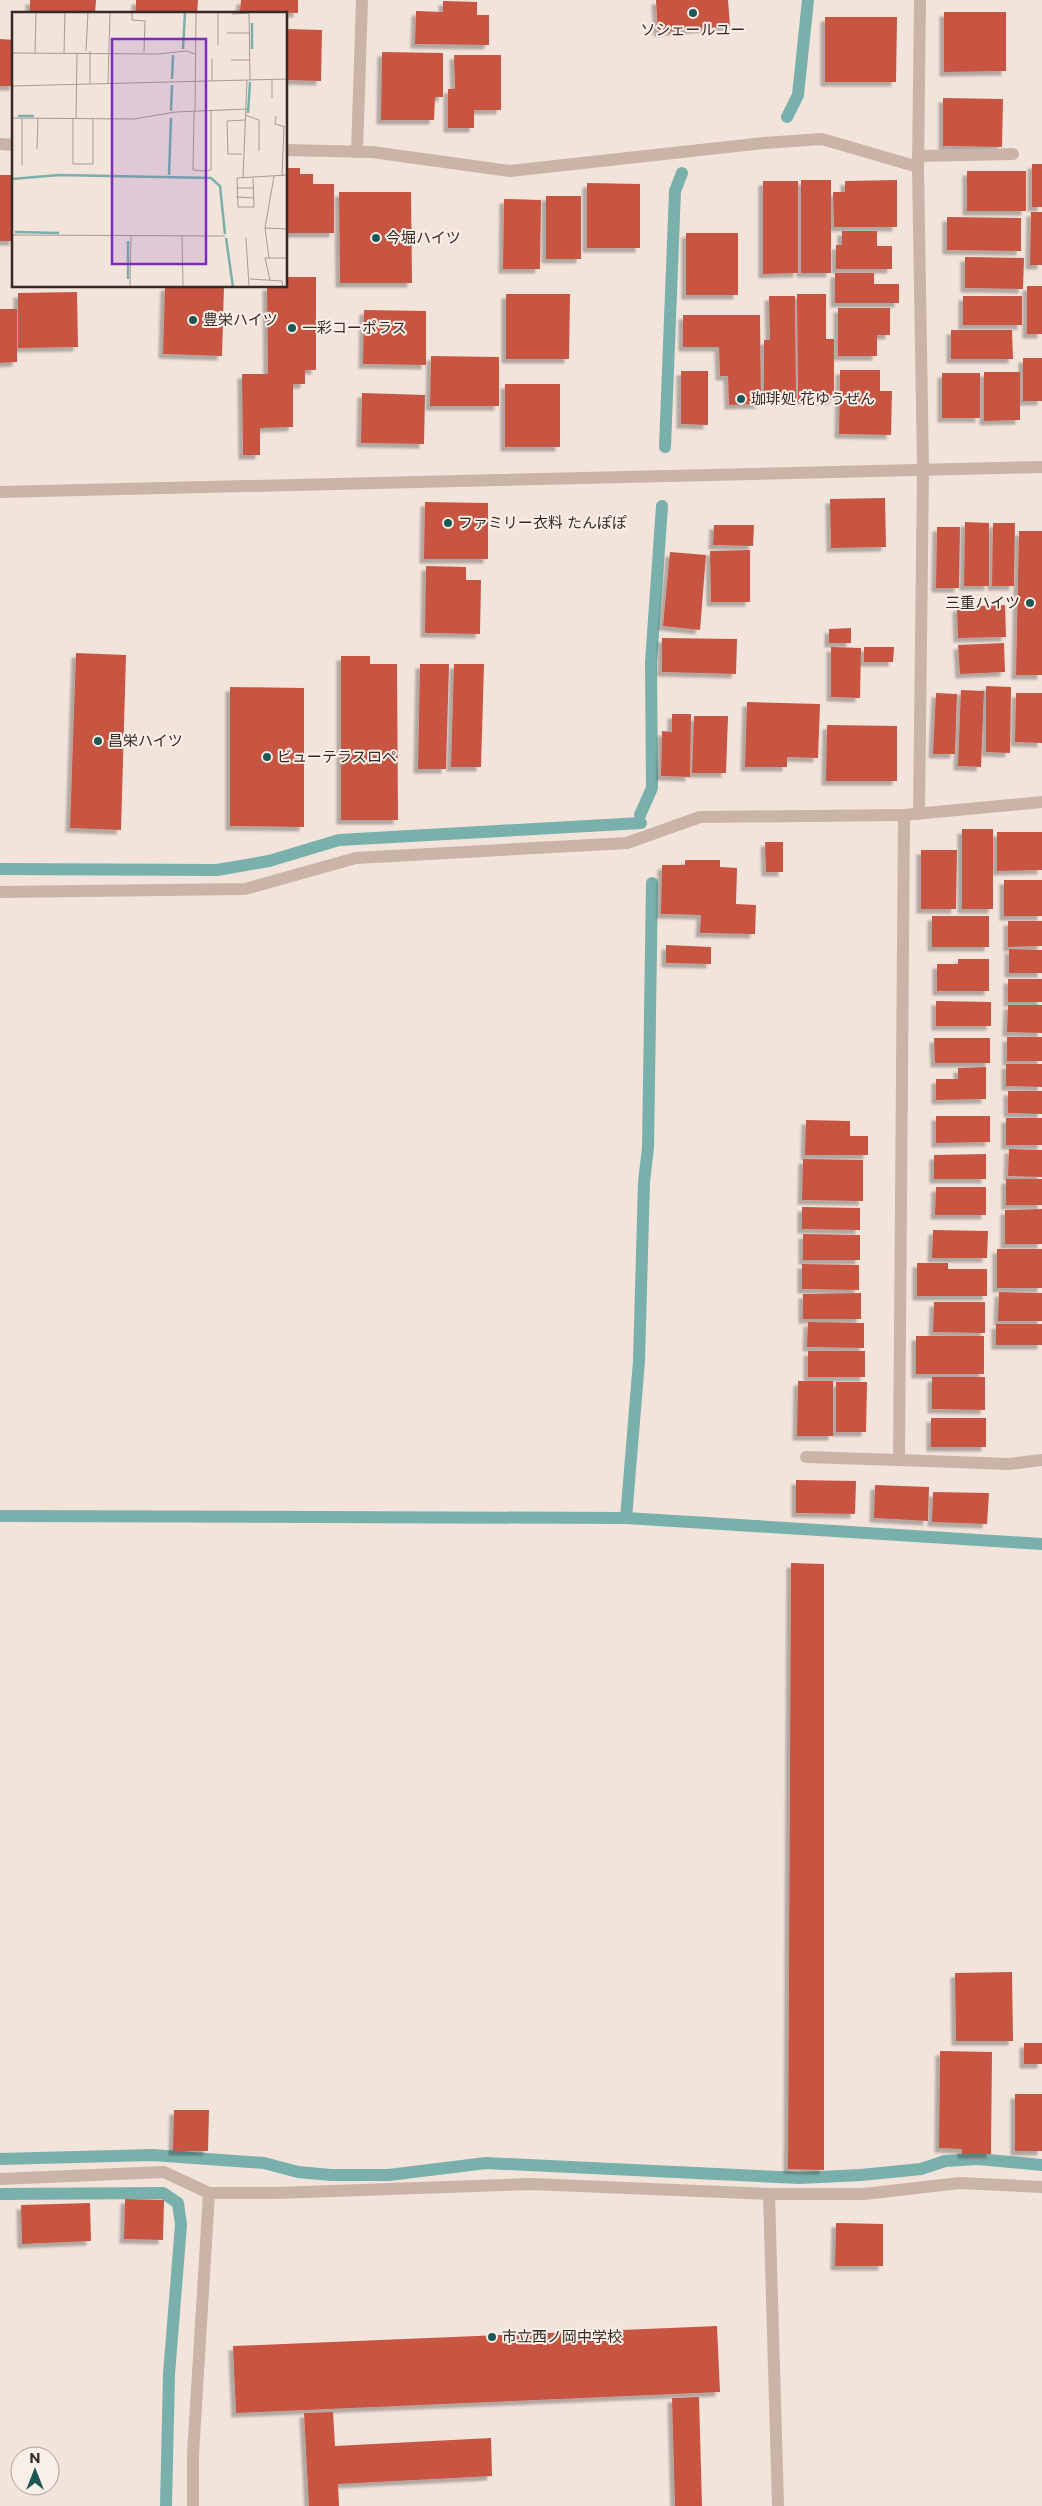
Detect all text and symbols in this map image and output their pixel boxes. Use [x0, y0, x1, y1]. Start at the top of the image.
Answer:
marker: ソシェールユー [687, 7, 699, 19]
inset map [12, 12, 288, 288]
place label: ソシェールユー [640, 20, 746, 39]
place label: 今堀ハイツ [386, 228, 461, 247]
marker: 今堀ハイツ [370, 232, 382, 244]
place label: 豊栄ハイツ [203, 310, 278, 329]
marker: 豊栄ハイツ [187, 314, 199, 326]
place label: 一彩コーポラス [302, 318, 407, 337]
marker: 一彩コーポラス [286, 322, 298, 334]
place label: 珈琲処 花ゆうぜん [751, 389, 875, 408]
marker: 珈琲処 花ゆうぜん [735, 393, 747, 405]
place label: ファミリー衣料 たんぽぽ [458, 513, 627, 532]
marker: ファミリー衣料 たんぽぽ [442, 517, 454, 529]
place label: 三重ハイツ [945, 593, 1020, 612]
marker: 三重ハイツ [1024, 597, 1036, 609]
place label: 昌栄ハイツ [108, 731, 183, 750]
marker: 昌栄ハイツ [92, 735, 104, 747]
place label: ビューテラスロペ [277, 747, 397, 766]
marker: ビューテラスロペ [261, 751, 273, 763]
place label: 市立西ノ岡中学校 [502, 2327, 622, 2346]
marker: 市立西ノ岡中学校 [486, 2331, 498, 2343]
north arrow [10, 2446, 60, 2496]
text: N [29, 2449, 41, 2467]

